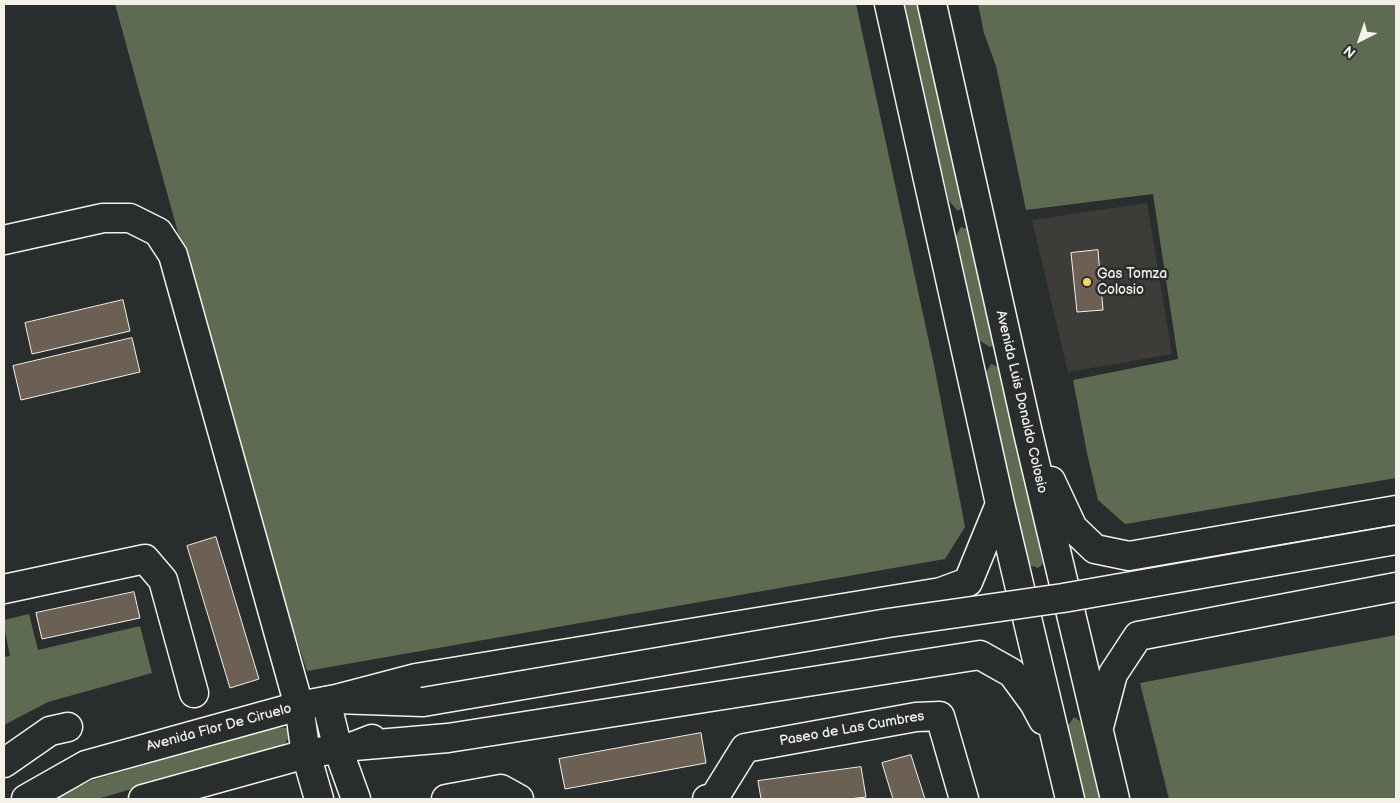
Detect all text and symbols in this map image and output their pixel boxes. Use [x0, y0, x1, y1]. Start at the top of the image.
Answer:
north arrow [1335, 15, 1385, 65]
text: N [1340, 42, 1359, 62]
place label: Gas Tomza Colosio [1097, 266, 1167, 298]
marker: Gas Tomza Colosio [1081, 276, 1093, 288]
street label: Avenida Luis Donaldo Colosio [992, 309, 1050, 495]
street label: Avenida Flor De Ciruelo [145, 701, 293, 755]
street label: Paseo de Las Cumbres [778, 708, 926, 750]

